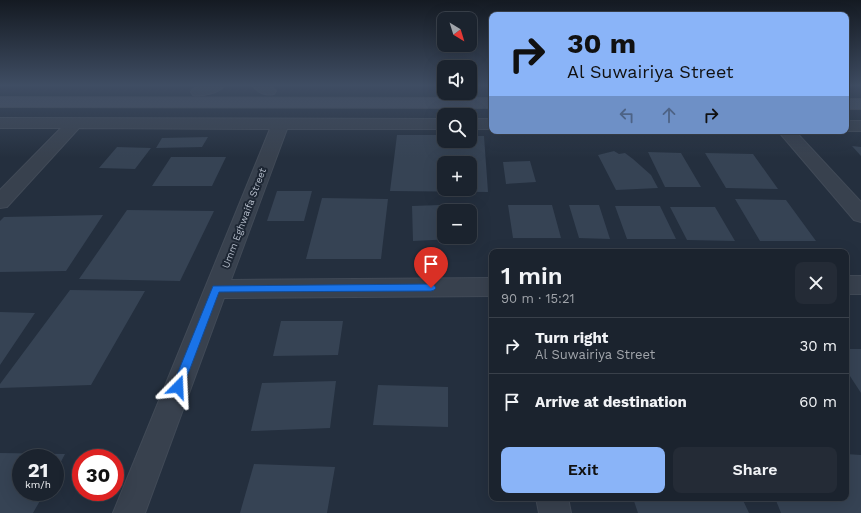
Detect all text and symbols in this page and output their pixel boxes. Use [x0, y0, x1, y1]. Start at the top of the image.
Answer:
north arrow [437, 12, 477, 52]
map controls [437, 12, 477, 244]
text: 30 m [567, 27, 636, 60]
icon: right [501, 28, 553, 80]
button: sound [437, 60, 477, 100]
text: Al Suwairiya Street [567, 61, 734, 82]
icon: left [616, 104, 638, 126]
icon: ahead [658, 104, 680, 126]
icon: right [700, 104, 722, 126]
button: search [437, 108, 477, 148]
button: + [437, 156, 477, 196]
street label: Umm Eghwaifa Street [220, 166, 268, 270]
button: − [437, 204, 477, 244]
pin [414, 247, 448, 288]
icon: arrive [420, 253, 442, 275]
text: 1 min [501, 262, 563, 290]
button: close [795, 262, 837, 304]
text: 90 m · 15:21 [501, 291, 575, 306]
text: Turn right [535, 329, 608, 347]
icon: right [501, 335, 523, 357]
text: 30 m [800, 337, 837, 355]
text: Al Suwairiya Street [535, 347, 655, 362]
position arrow [157, 366, 199, 408]
icon: arrive [501, 391, 523, 413]
text: Arrive at destination [535, 393, 687, 411]
text: 60 m [799, 393, 837, 411]
button: Exit [501, 447, 665, 493]
button: Share [673, 447, 837, 493]
speed limit sign: 30 [72, 449, 124, 501]
text: 21 [28, 458, 48, 482]
text: km/h [25, 479, 51, 490]

